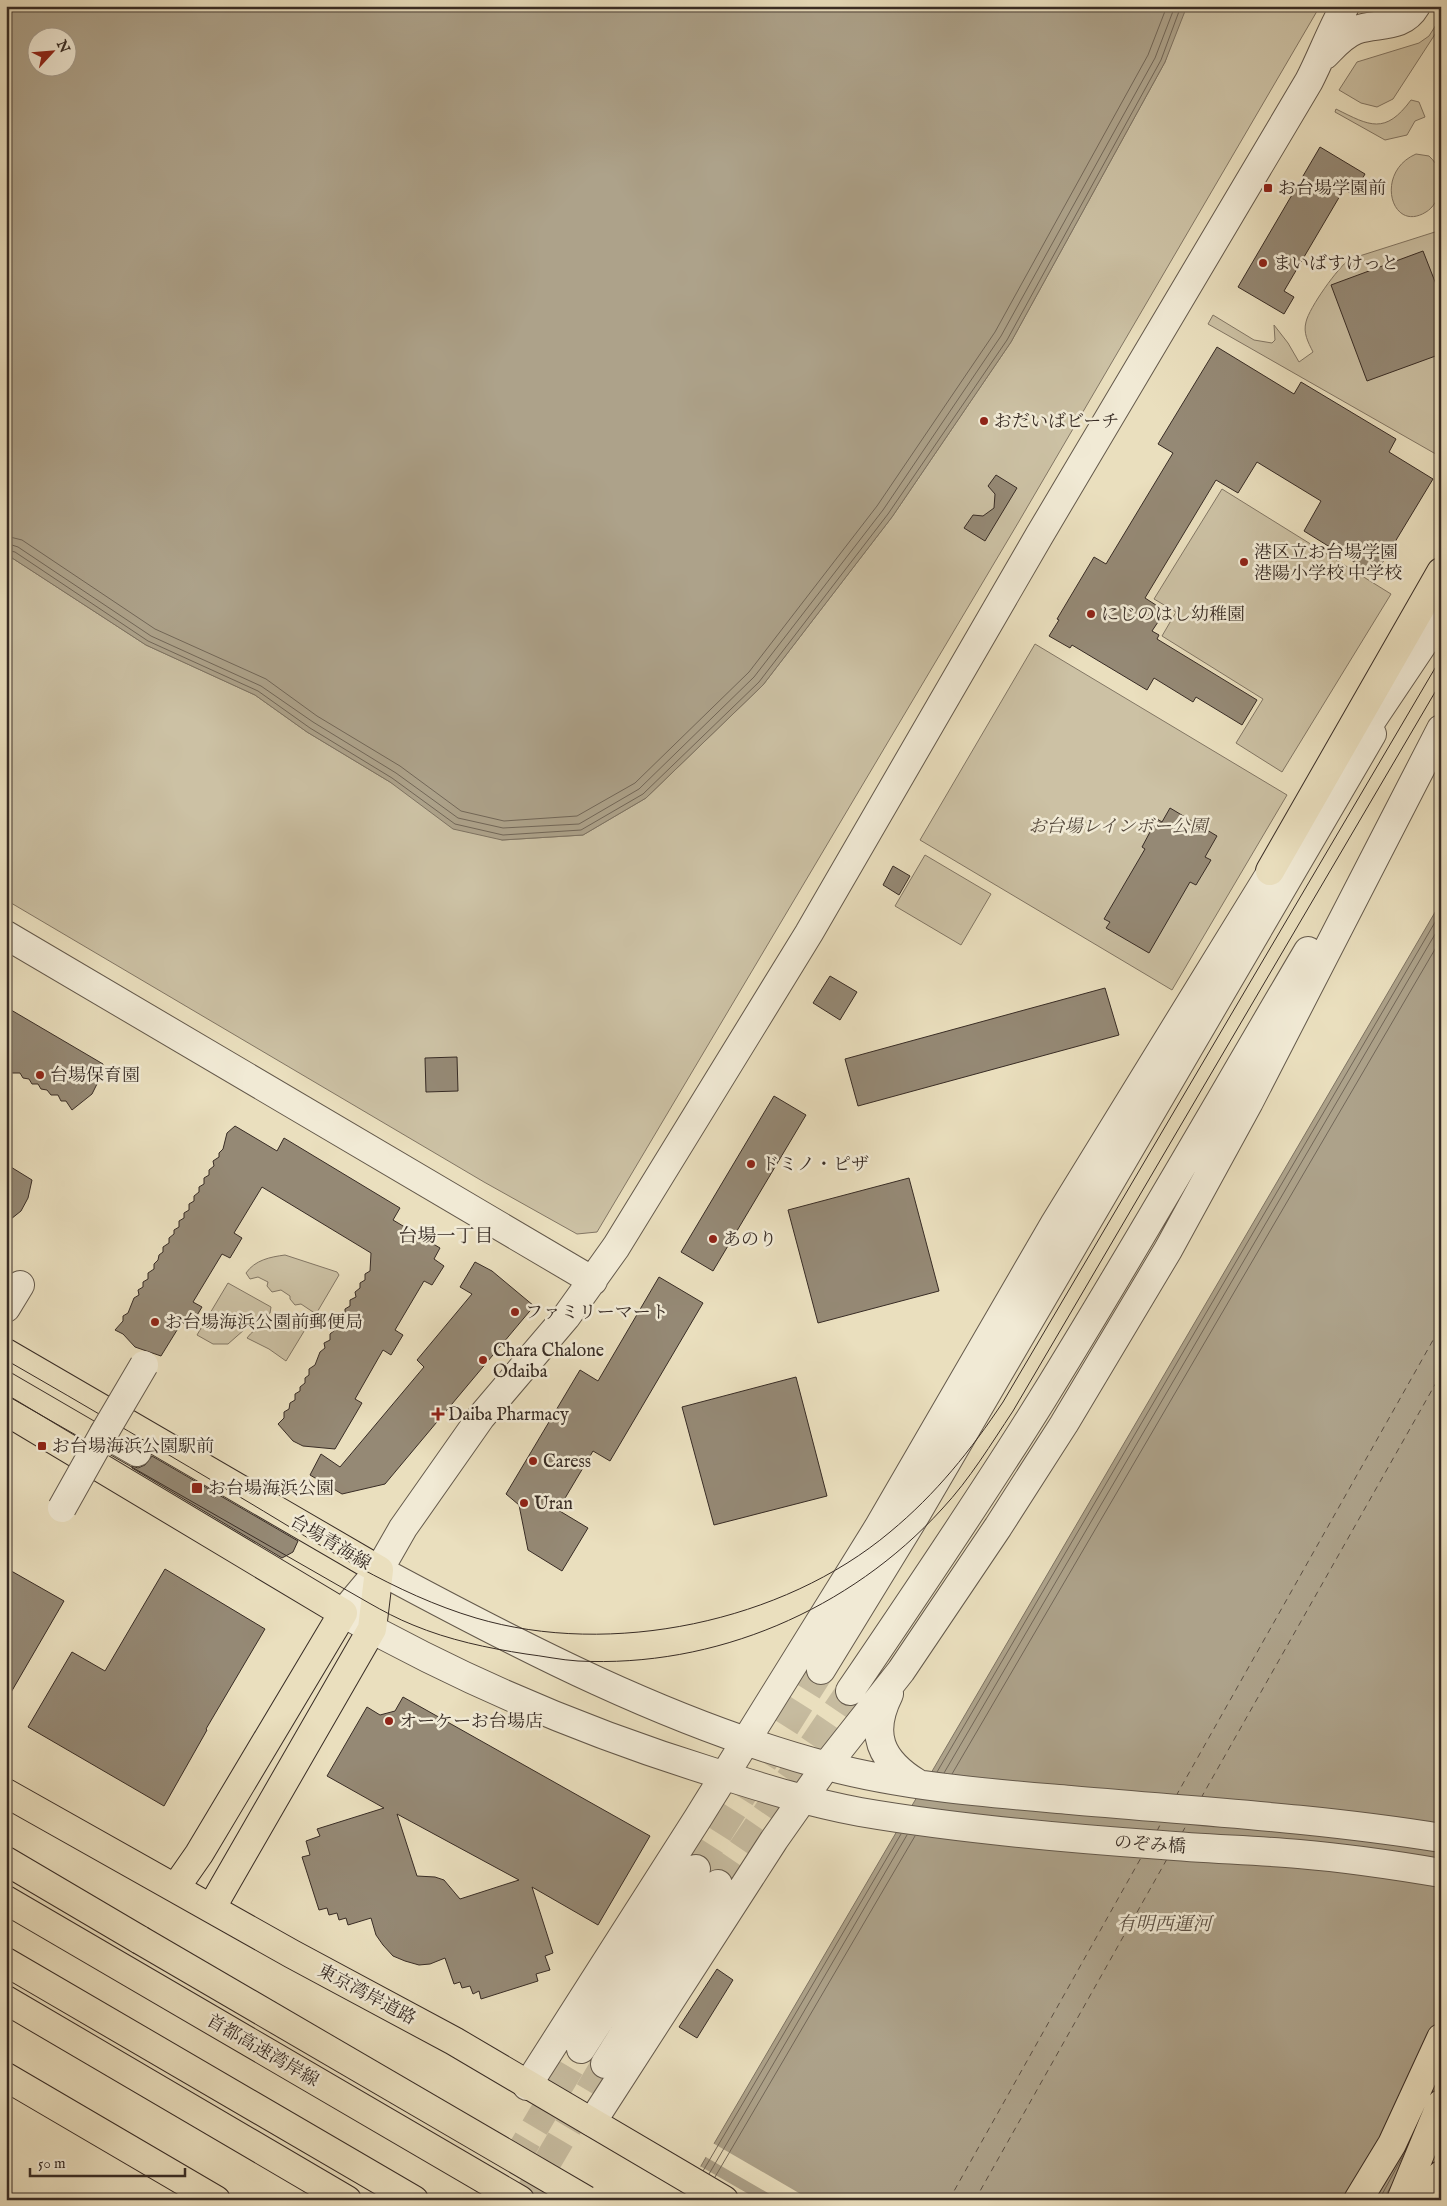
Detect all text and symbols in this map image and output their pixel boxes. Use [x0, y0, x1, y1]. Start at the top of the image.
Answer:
north arrow [28, 28, 78, 78]
text: N [52, 36, 74, 56]
place label: お台場学園前 [1278, 178, 1386, 201]
marker: お台場学園前 [1262, 182, 1274, 194]
place label: まいばすけっと [1273, 253, 1399, 276]
marker: まいばすけっと [1257, 257, 1269, 269]
place label: おだいばビーチ [994, 411, 1119, 434]
marker: おだいばビーチ [978, 415, 990, 427]
place label: 港区立お台場学園 港陽小学校 中学校 [1254, 542, 1402, 586]
marker: 港区立お台場学園 港陽小学校 中学校 [1238, 556, 1250, 568]
place label: にじのはし幼稚園 [1101, 604, 1245, 627]
marker: にじのはし幼稚園 [1085, 608, 1097, 620]
park label: お台場レインボー公園 [1028, 816, 1211, 839]
place label: 台場保育園 [50, 1065, 140, 1088]
marker: 台場保育園 [34, 1069, 46, 1081]
place label: ドミノ・ピザ [761, 1154, 869, 1177]
marker: ドミノ・ピザ [745, 1158, 757, 1170]
district label: 台場一丁目 [398, 1225, 494, 1249]
place label: あのり [723, 1229, 777, 1252]
marker: あのり [707, 1233, 719, 1245]
place label: ファミリーマート [525, 1302, 669, 1325]
marker: ファミリーマート [509, 1306, 521, 1318]
place label: お台場海浜公園前郵便局 [165, 1312, 363, 1335]
marker: お台場海浜公園前郵便局 [149, 1316, 161, 1328]
place label: Chara Chalone Odaiba [493, 1340, 604, 1384]
marker: Chara Chalone Odaiba [477, 1354, 489, 1366]
place label: Daiba Pharmacy [448, 1404, 569, 1427]
marker: Daiba Pharmacy [432, 1408, 444, 1420]
place label: お台場海浜公園駅前 [52, 1436, 214, 1459]
marker: お台場海浜公園駅前 [36, 1440, 48, 1452]
place label: Caress [543, 1451, 591, 1474]
marker: Caress [527, 1455, 539, 1467]
place label: お台場海浜公園 [208, 1478, 334, 1501]
marker: お台場海浜公園 [190, 1481, 204, 1495]
place label: Uran [534, 1493, 573, 1516]
marker: Uran [518, 1497, 530, 1509]
street label: 台場青海線 [286, 1510, 375, 1576]
place label: オーケーお台場店 [399, 1711, 543, 1734]
marker: オーケーお台場店 [383, 1715, 395, 1727]
street label: のぞみ橋 [1113, 1832, 1187, 1859]
water label: 有明西運河 [1116, 1913, 1214, 1937]
street label: 東京湾岸道路 [313, 1960, 419, 2031]
street label: 首都高速湾岸線 [202, 2010, 323, 2093]
scale bar [30, 2146, 185, 2178]
text: 50 m [38, 2154, 66, 2173]

